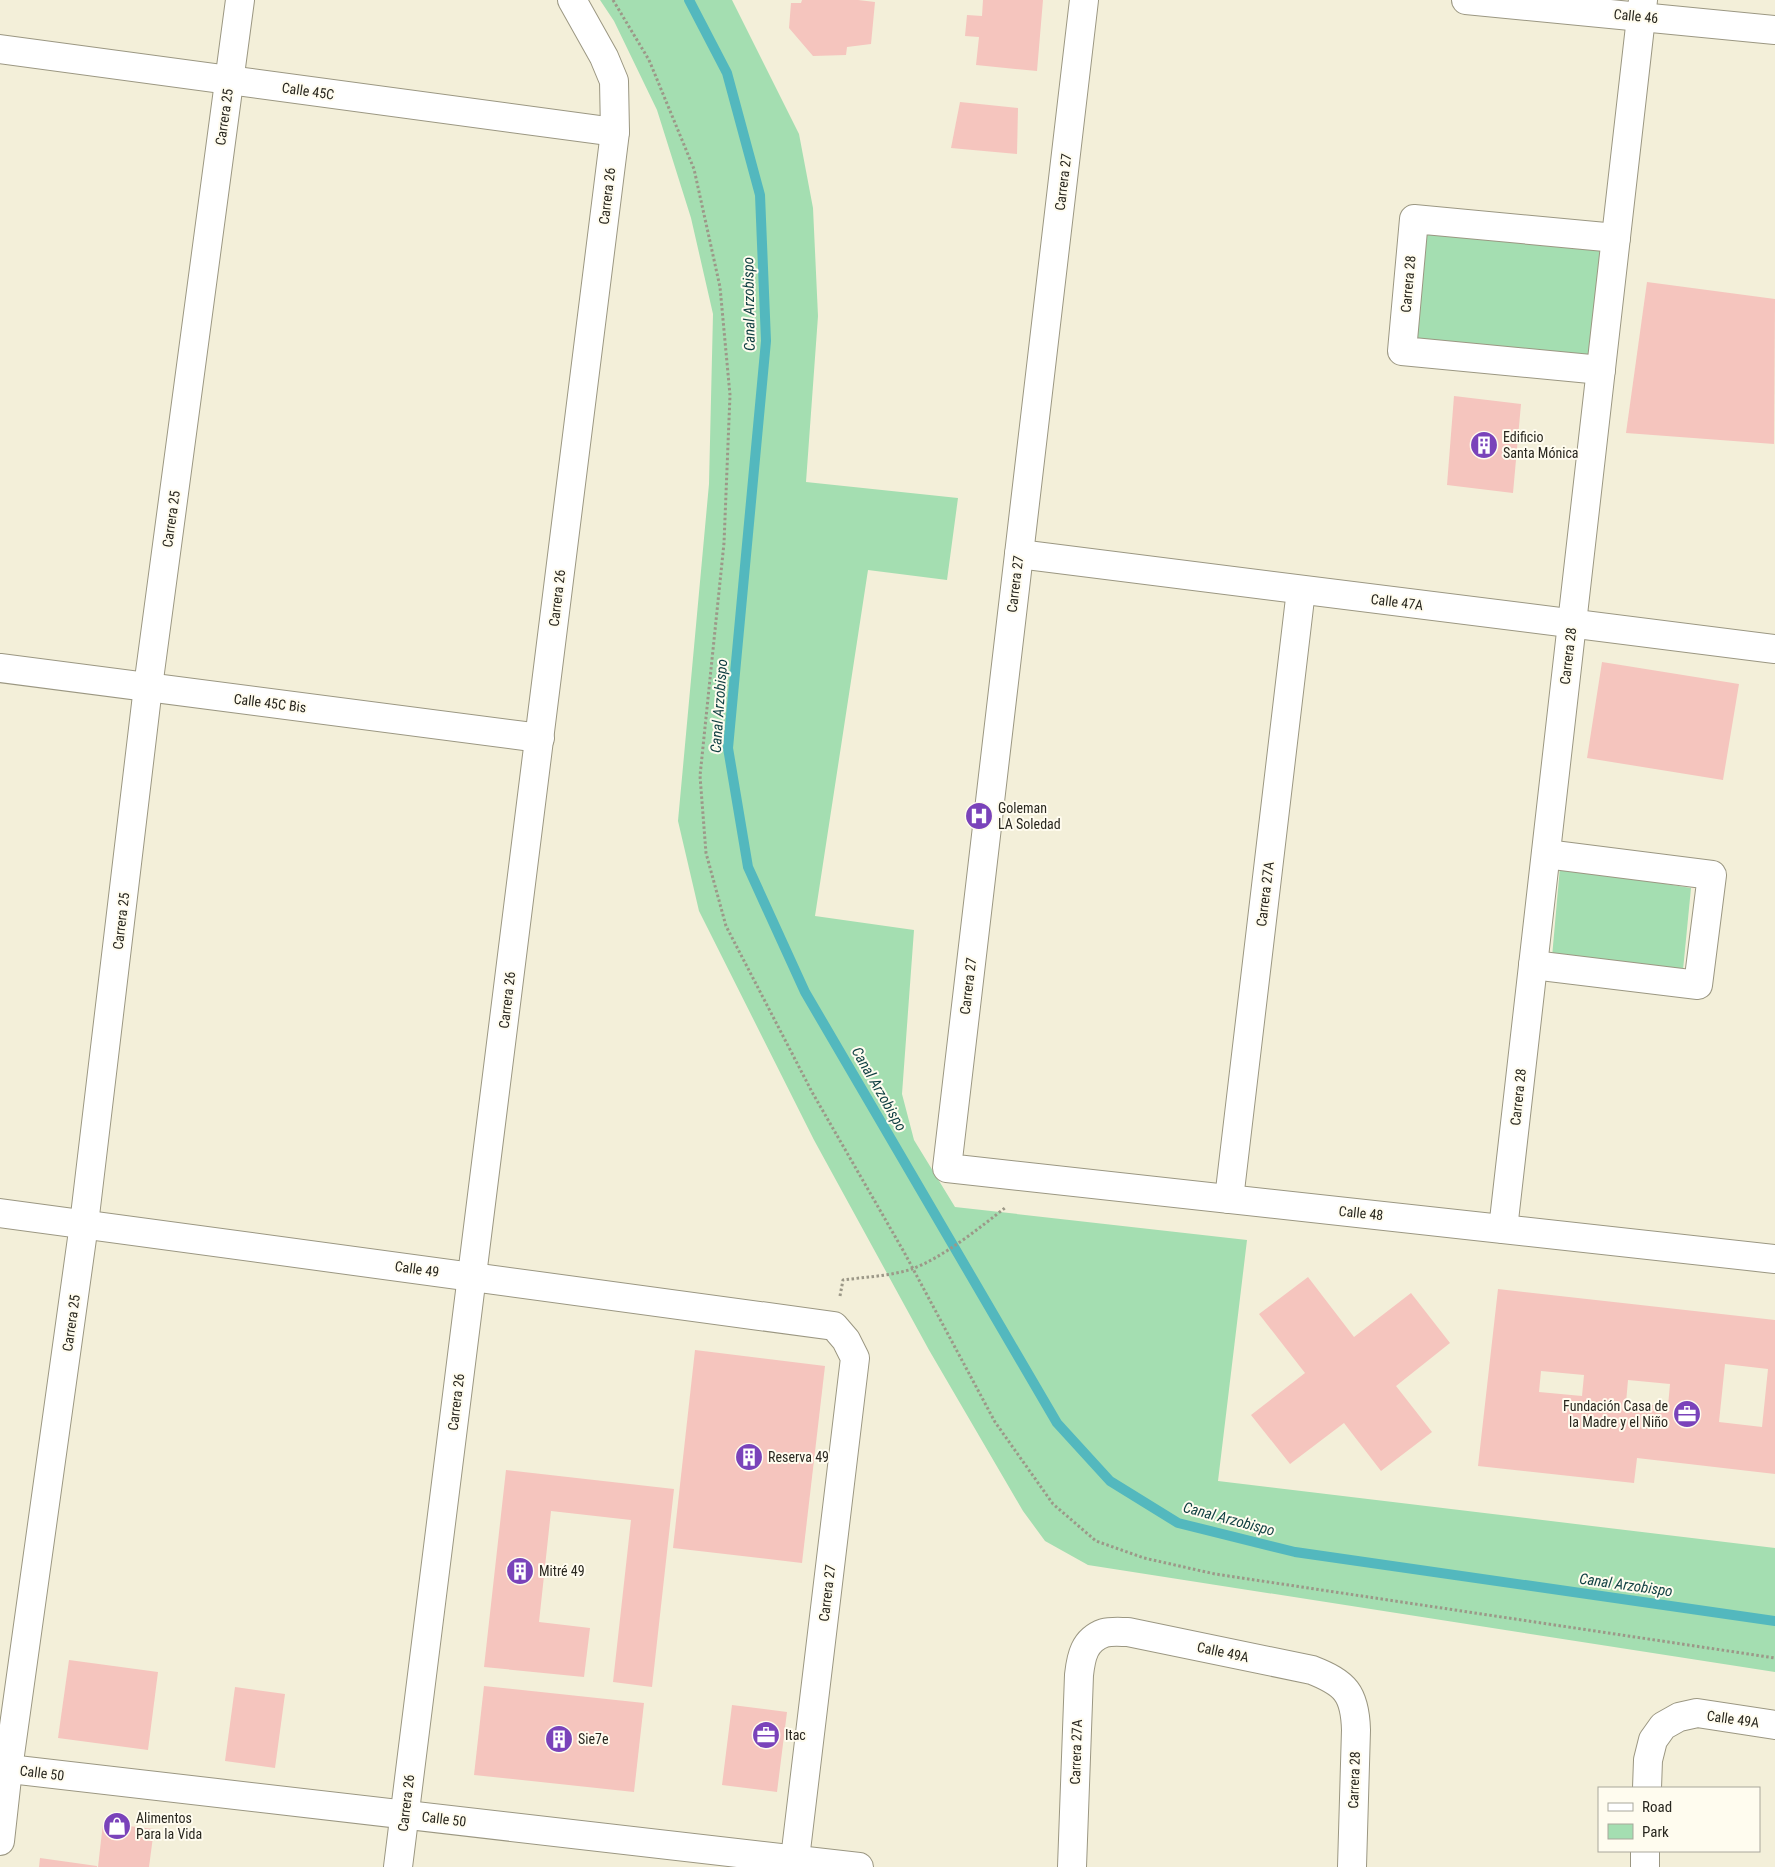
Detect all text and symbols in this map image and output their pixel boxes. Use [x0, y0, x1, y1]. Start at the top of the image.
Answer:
street label: Calle 46 [1613, 6, 1659, 26]
street label: Calle 45C [281, 79, 335, 103]
street label: Carrera 25 [212, 87, 236, 147]
street label: Carrera 27 [1052, 152, 1074, 211]
street label: Carrera 26 [596, 166, 618, 225]
street label: Carrera 28 [1398, 255, 1418, 313]
water label: Canal Arzobispo [739, 257, 759, 351]
place label: Edificio Santa Mónica [1503, 429, 1579, 461]
building icon: Edificio Santa Mónica [1469, 430, 1499, 460]
street label: Carrera 25 [159, 489, 183, 549]
street label: Carrera 27 [1004, 554, 1026, 613]
street label: Carrera 26 [546, 568, 568, 627]
street label: Calle 47A [1370, 591, 1424, 613]
street label: Carrera 28 [1557, 626, 1579, 685]
water label: Canal Arzobispo [707, 658, 731, 754]
street label: Calle 45C Bis [233, 691, 307, 715]
place label: Goleman LA Soledad [998, 800, 1061, 832]
hospital icon: Goleman LA Soledad [964, 801, 994, 831]
street label: Carrera 27A [1253, 861, 1277, 927]
street label: Carrera 25 [110, 891, 132, 950]
street label: Carrera 27 [957, 956, 979, 1015]
street label: Carrera 26 [496, 970, 518, 1029]
water label: Canal Arzobispo [848, 1044, 910, 1134]
street label: Carrera 28 [1507, 1068, 1529, 1126]
street label: Calle 48 [1338, 1203, 1384, 1223]
street label: Calle 49 [394, 1258, 440, 1280]
street label: Carrera 25 [59, 1293, 83, 1353]
street label: Carrera 26 [445, 1372, 467, 1431]
place label: Fundación Casa de la Madre y el Niño [1563, 1398, 1668, 1430]
office icon: Fundación Casa de la Madre y el Niño [1672, 1399, 1702, 1429]
building icon: Reserva 49 [734, 1442, 764, 1472]
place label: Reserva 49 [768, 1449, 829, 1465]
water label: Canal Arzobispo [1181, 1498, 1277, 1540]
building icon: Mitré 49 [505, 1556, 535, 1586]
place label: Mitré 49 [539, 1563, 585, 1579]
street label: Carrera 27 [816, 1563, 838, 1622]
water label: Canal Arzobispo [1578, 1570, 1674, 1600]
street label: Calle 49A [1196, 1639, 1250, 1665]
street label: Calle 49A [1706, 1707, 1760, 1731]
street label: Carrera 27A [1067, 1719, 1085, 1785]
office icon: Itac [751, 1720, 781, 1750]
building icon: Sie7e [544, 1724, 574, 1754]
place label: Itac [785, 1727, 806, 1743]
place label: Sie7e [578, 1731, 609, 1747]
street label: Carrera 28 [1345, 1751, 1363, 1809]
street label: Calle 50 [19, 1762, 65, 1784]
street label: Carrera 26 [395, 1773, 417, 1832]
legend [1598, 1787, 1760, 1852]
text: Road [1642, 1798, 1672, 1816]
street label: Calle 50 [421, 1808, 467, 1830]
place label: Alimentos Para la Vida [136, 1810, 202, 1842]
shop icon: Alimentos Para la Vida [102, 1811, 132, 1841]
text: Park [1642, 1823, 1669, 1841]

